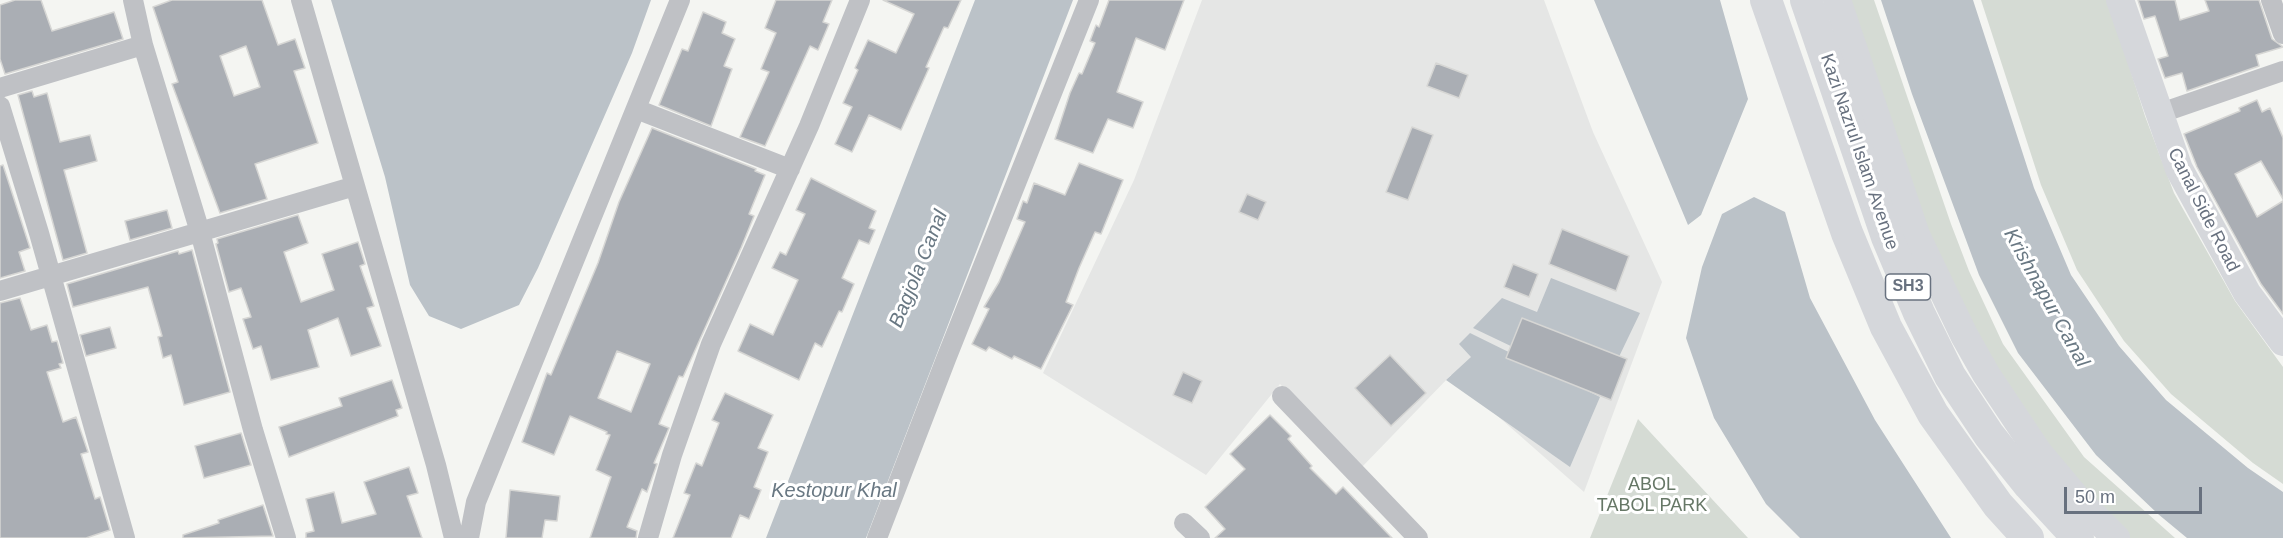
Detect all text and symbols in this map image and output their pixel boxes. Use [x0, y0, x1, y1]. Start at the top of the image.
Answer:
street label: Kazi Nazrul Islam Avenue [1815, 51, 1903, 253]
street label: Canal Side Road [2162, 144, 2244, 276]
water label: Bagjola Canal [885, 207, 953, 331]
water label: Krishnapur Canal [1998, 225, 2094, 371]
road number: SH3 [1886, 274, 1930, 300]
park label: ABOL TABOL PARK [1597, 474, 1707, 516]
scale bar [2067, 475, 2205, 513]
water label: Kestopur Khal [771, 479, 897, 503]
text: 50 m [2075, 487, 2115, 507]

